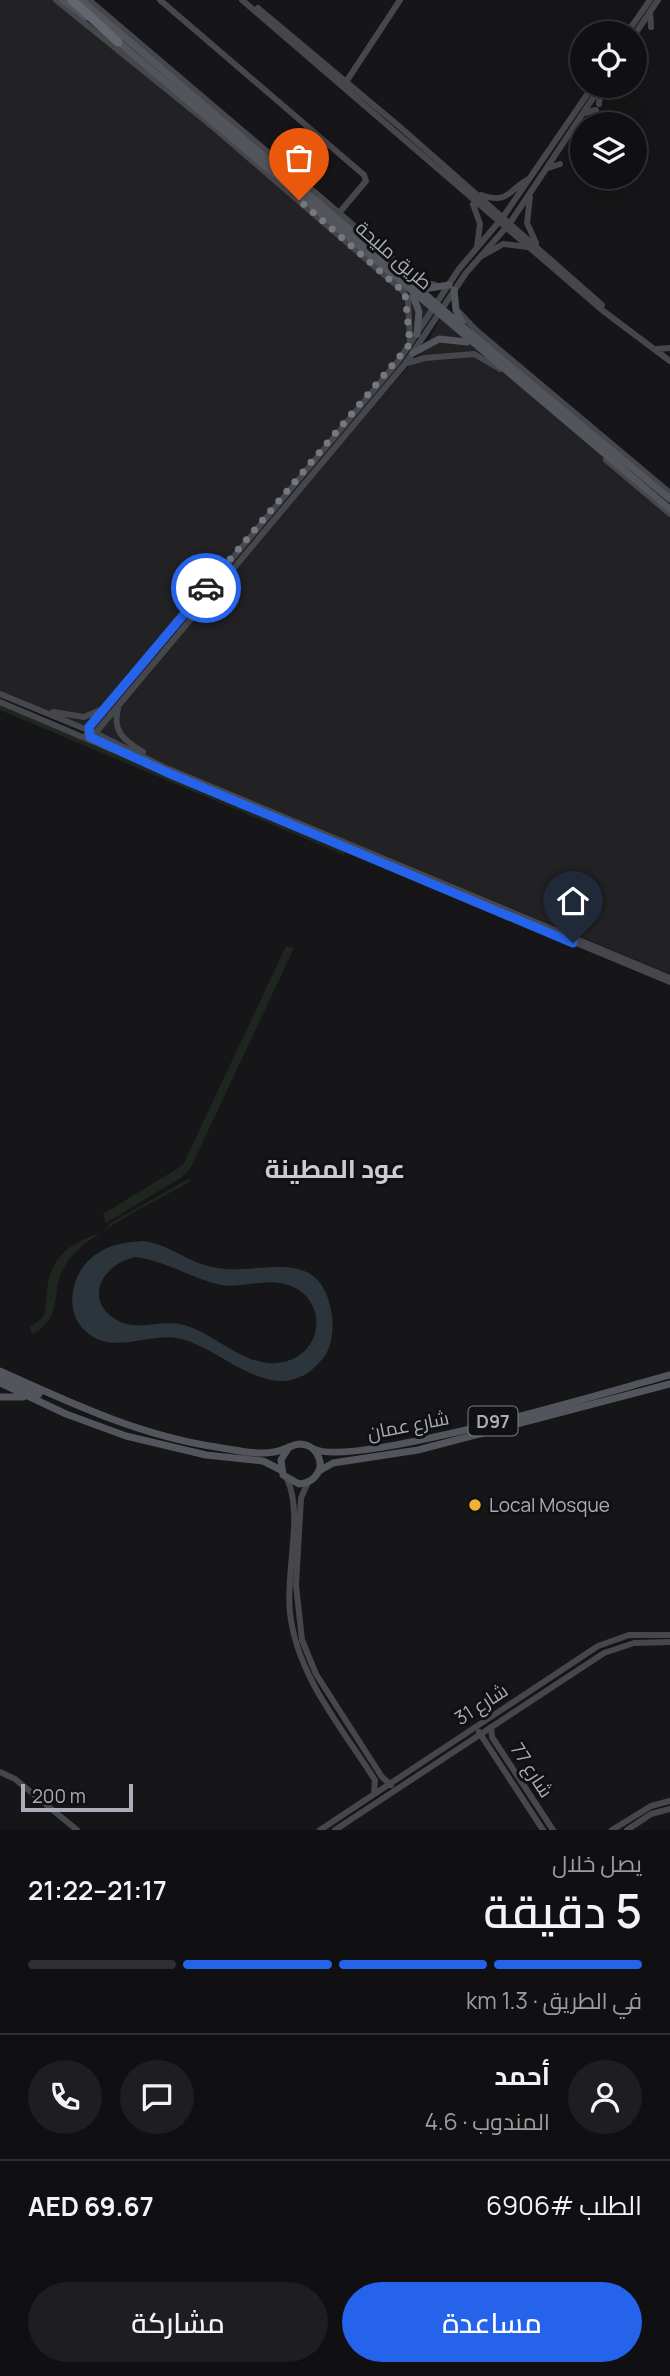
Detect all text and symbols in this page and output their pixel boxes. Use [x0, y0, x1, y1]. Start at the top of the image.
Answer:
map controls [570, 21, 647, 189]
button: locate [570, 21, 647, 98]
button: layers [570, 112, 647, 189]
pin [269, 128, 329, 200]
icon: bag [280, 139, 318, 177]
street label: طريق مليحة [350, 215, 438, 295]
courier [171, 553, 241, 623]
icon: car [187, 569, 225, 607]
pin [543, 871, 603, 943]
icon: home [554, 882, 592, 920]
district label: عود المطينة [265, 1150, 405, 1186]
street label: شارع عمان [365, 1404, 451, 1447]
road number: D97 [468, 1406, 518, 1436]
place label: Local Mosque [489, 1492, 610, 1518]
marker: Local Mosque [467, 1497, 483, 1513]
street label: شارع 31 [449, 1677, 513, 1732]
street label: شارع 77 [504, 1738, 559, 1803]
scale bar [21, 1781, 133, 1813]
text: 200 m [32, 1783, 86, 1809]
text: يصل خلال [552, 1847, 642, 1879]
text: 21:17–21:22 [28, 1872, 167, 1908]
text: 5 دقيقة [483, 1879, 642, 1942]
text: في الطريق · 1.3 km [466, 1984, 642, 2016]
text: أحمد [494, 2057, 550, 2093]
button: phone [28, 2060, 102, 2134]
button: chat [120, 2060, 194, 2134]
button: person [568, 2060, 642, 2134]
text: المندوب · 4.6 [425, 2105, 550, 2137]
text: الطلب #6906 [486, 2187, 642, 2223]
text: AED 69.67 [28, 2188, 154, 2224]
button: مشاركة [28, 2282, 328, 2362]
button: مساعدة [342, 2282, 642, 2362]

